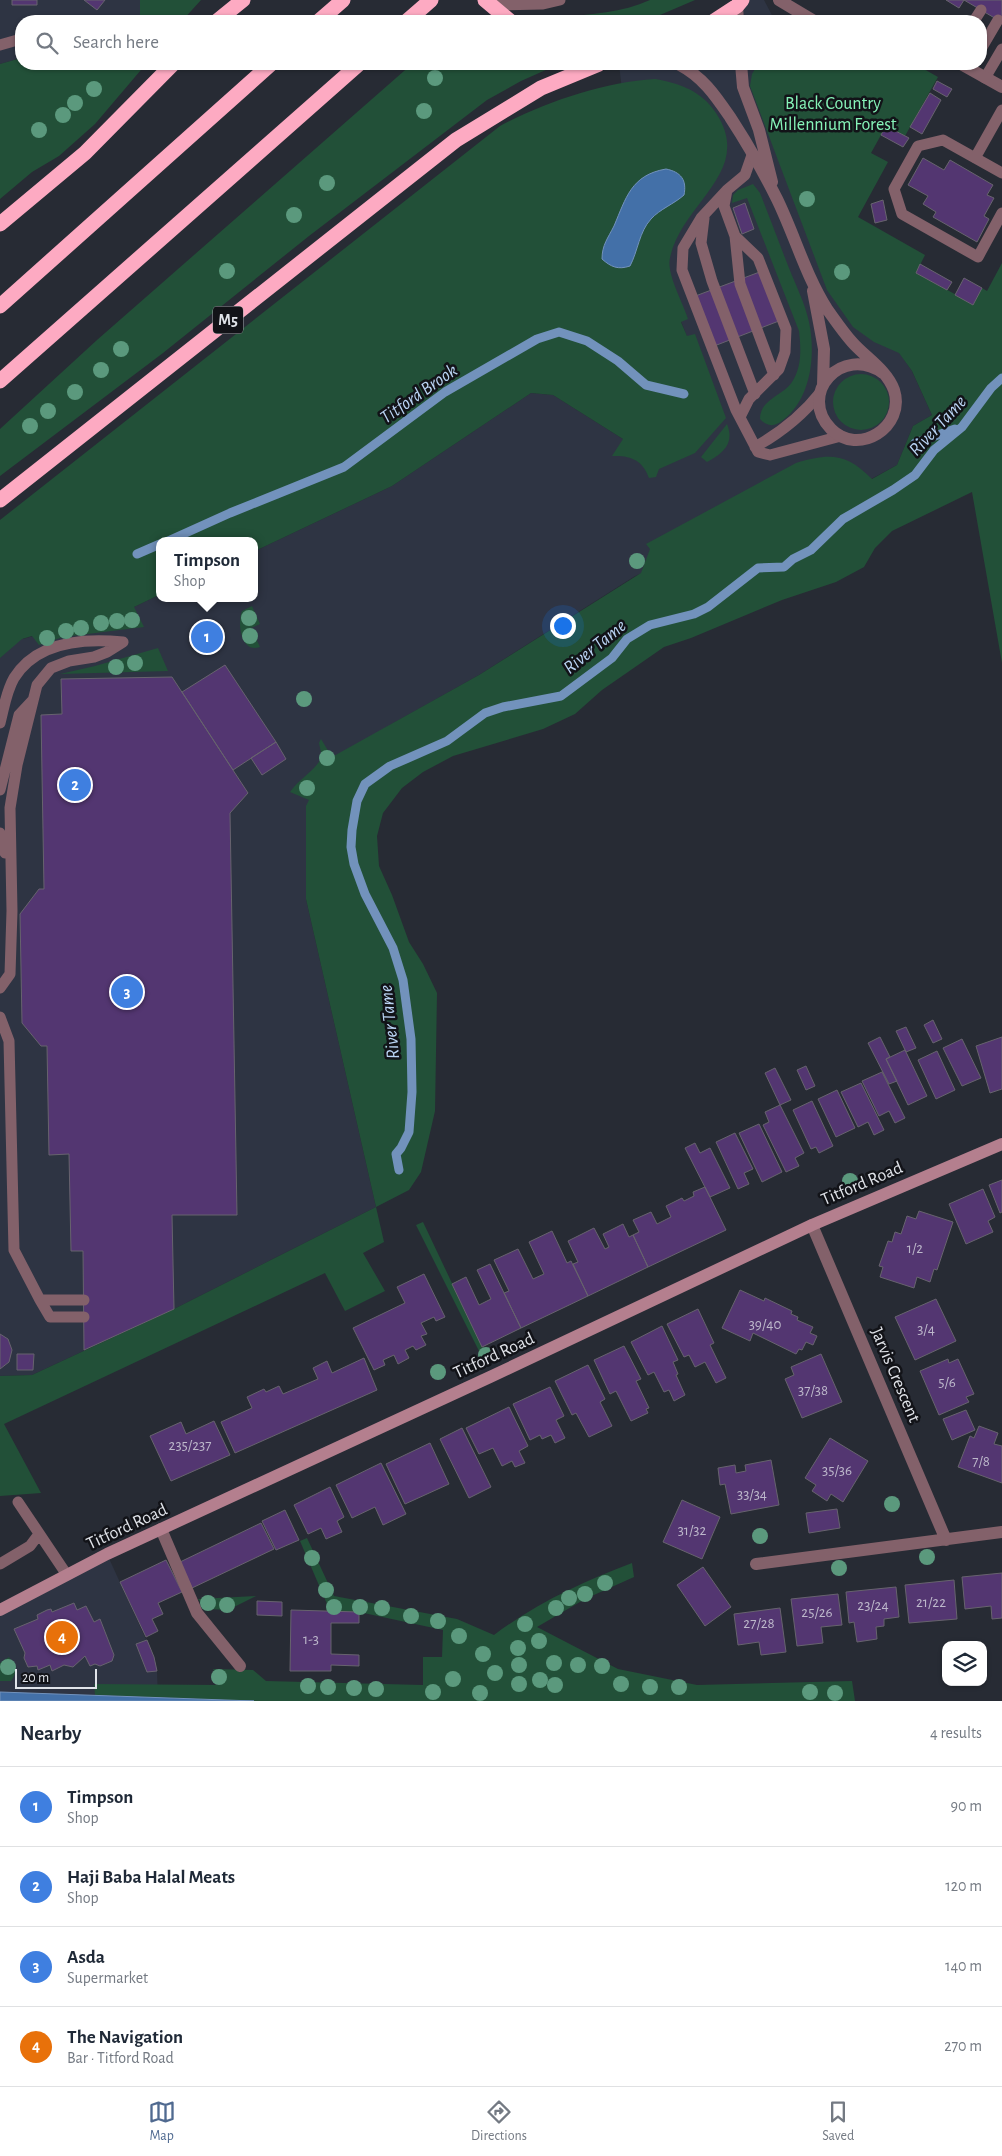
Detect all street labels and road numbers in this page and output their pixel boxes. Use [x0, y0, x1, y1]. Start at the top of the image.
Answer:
road number: M5 [213, 306, 243, 334]
street label: Titford Road [819, 1159, 905, 1209]
street label: Jarvis Crescent [867, 1325, 923, 1425]
street label: Titford Road [451, 1330, 537, 1382]
street label: Titford Road [84, 1501, 170, 1553]

